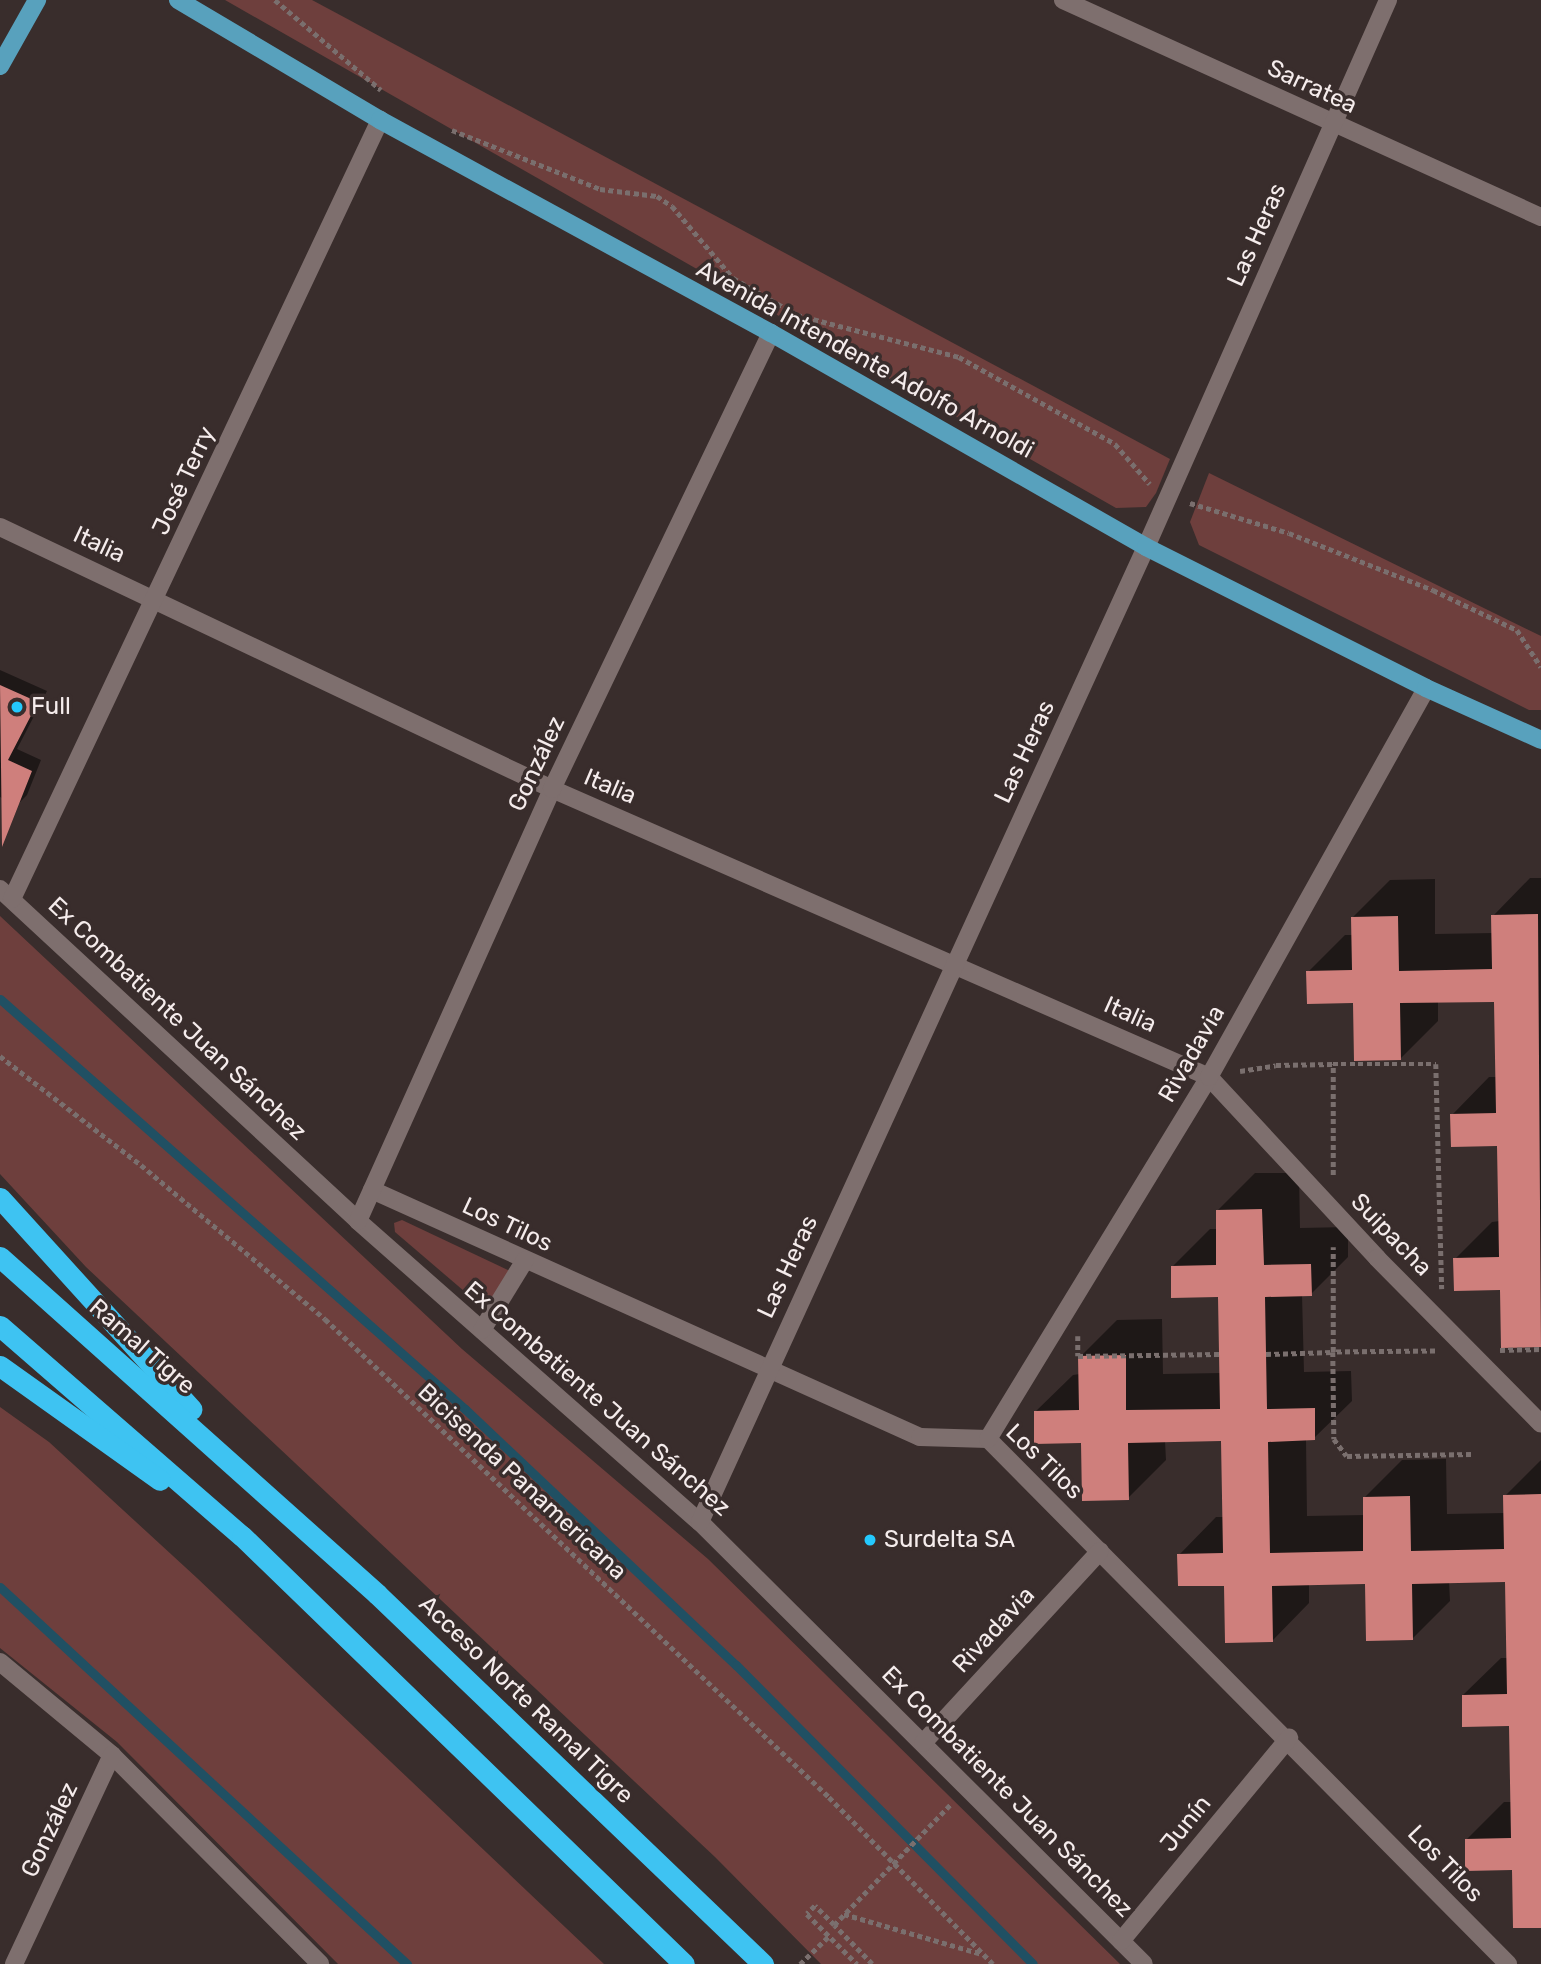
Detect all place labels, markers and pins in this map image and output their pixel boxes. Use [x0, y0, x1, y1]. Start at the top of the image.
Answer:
place label: Full [31, 693, 71, 721]
marker: Full [9, 699, 25, 715]
place label: Surdelta SA [884, 1526, 1015, 1554]
marker: Surdelta SA [862, 1532, 878, 1548]

